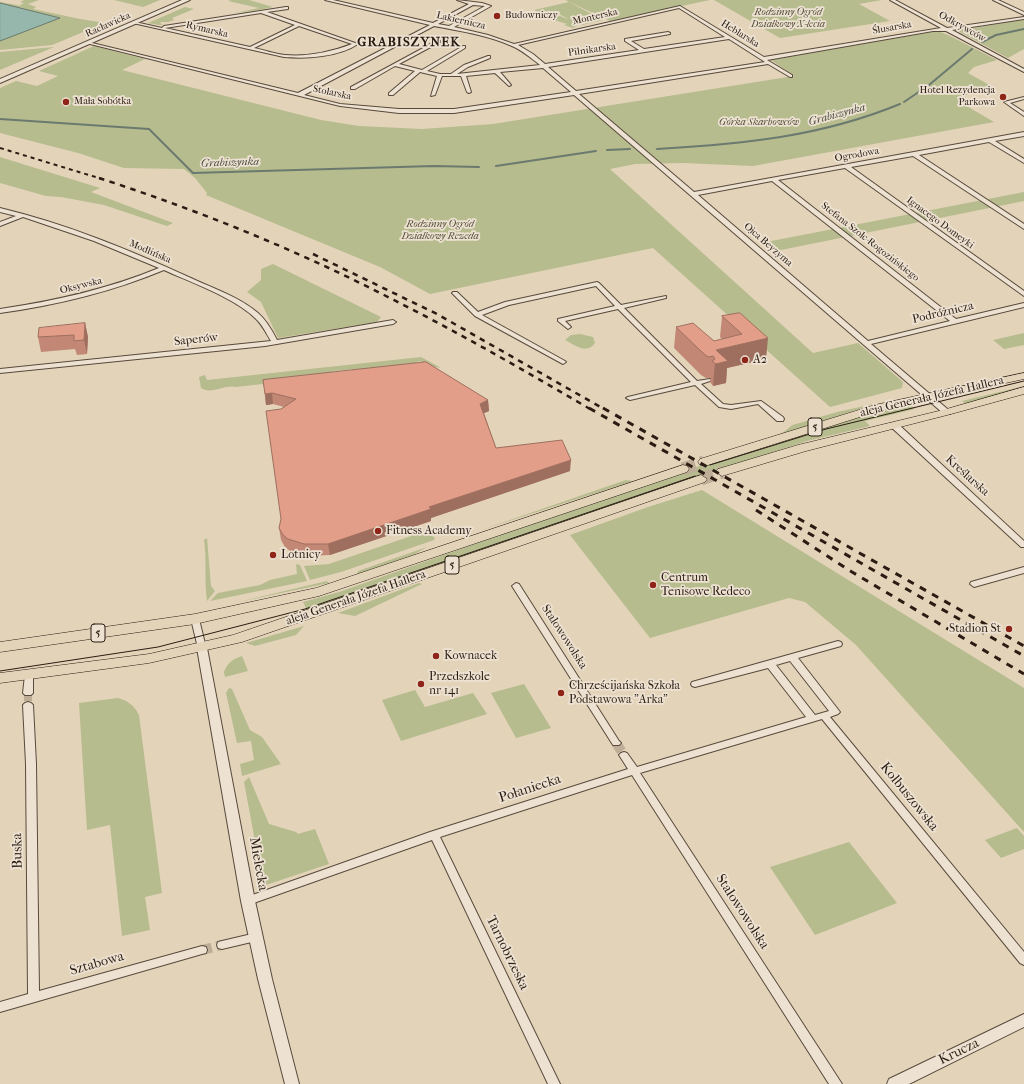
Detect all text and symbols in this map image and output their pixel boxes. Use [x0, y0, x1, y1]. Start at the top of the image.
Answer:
street label: Monterska [571, 6, 619, 28]
park label: Rodzinny Ogród Działkowy X-lecia [751, 7, 825, 30]
street label: Odkrywców [936, 9, 988, 45]
street label: Racławicka [84, 10, 132, 40]
street label: Lakiernicza [435, 10, 487, 32]
place label: Budowniczy [505, 10, 558, 22]
marker: Budowniczy [492, 11, 502, 21]
street label: Heblarska [719, 18, 761, 50]
street label: Rymarska [185, 19, 229, 41]
street label: Ślusarska [871, 19, 913, 37]
district label: GRABISZYNEK [357, 35, 461, 51]
street label: Pilnikarska [567, 41, 617, 59]
street label: Stolarska [312, 83, 352, 103]
place label: Hotel Rezydencja Parkowa [920, 85, 995, 108]
marker: Hotel Rezydencja Parkowa [998, 92, 1008, 102]
place label: Mała Sobótka [74, 96, 131, 108]
marker: Mała Sobótka [61, 97, 71, 107]
water label: Grabiszynka [807, 101, 867, 129]
park label: Górka Skarbowców [719, 117, 799, 129]
street label: Ogrodowa [834, 145, 880, 165]
water label: Grabiszynka [201, 155, 259, 171]
street label: Ignacego Domeyki [904, 194, 976, 252]
street label: Stefana Szolc-Rogozińskiego [819, 200, 921, 284]
park label: Rodzinny Ogród Działkowy Rezeda [401, 219, 479, 242]
street label: Ojca Beyzyma [741, 220, 795, 270]
street label: Modlińska [127, 238, 173, 266]
street label: Oksywska [59, 275, 103, 297]
street label: Podróżnicza [911, 299, 975, 327]
street label: Saperów [173, 331, 219, 349]
place label: A2 [753, 353, 767, 367]
marker: A2 [740, 355, 750, 365]
street label: aleja Generała Józefa Hallera [859, 373, 1005, 421]
road number: 5 [808, 418, 822, 436]
street label: Kreślarska [942, 453, 992, 499]
place label: Fitness Academy [386, 524, 472, 538]
marker: Fitness Academy [373, 526, 383, 536]
place label: Lotnicy [281, 548, 321, 562]
marker: Lotnicy [268, 550, 278, 560]
road number: 5 [445, 556, 459, 574]
street label: aleja Generała Józefa Hallera [284, 567, 428, 629]
place label: Centrum Tenisowe Redeco [661, 571, 750, 599]
marker: Centrum Tenisowe Redeco [648, 580, 658, 590]
street label: Stalowowolska [538, 602, 590, 672]
place label: Stadion St [949, 622, 1001, 636]
road number: 5 [91, 624, 105, 642]
marker: Stadion St [1004, 624, 1014, 634]
place label: Kownacek [444, 649, 497, 663]
marker: Kownacek [431, 651, 441, 661]
place label: Przedszkole nr 141 [429, 670, 490, 698]
marker: Przedszkole nr 141 [416, 679, 426, 689]
place label: Chrześcijańska Szkoła Podstawowa "Arka" [569, 679, 680, 707]
marker: Chrześcijańska Szkoła Podstawowa "Arka" [556, 688, 566, 698]
street label: Kolbuszowska [876, 759, 942, 835]
street label: Połaniecka [497, 771, 563, 807]
street label: Buska [9, 833, 27, 869]
street label: Mielecka [245, 836, 271, 892]
street label: Stalowowolska [712, 871, 772, 953]
street label: Tarnobrzeska [482, 913, 532, 993]
street label: Sztabowa [68, 948, 126, 980]
street label: Krucza [936, 1035, 982, 1069]

